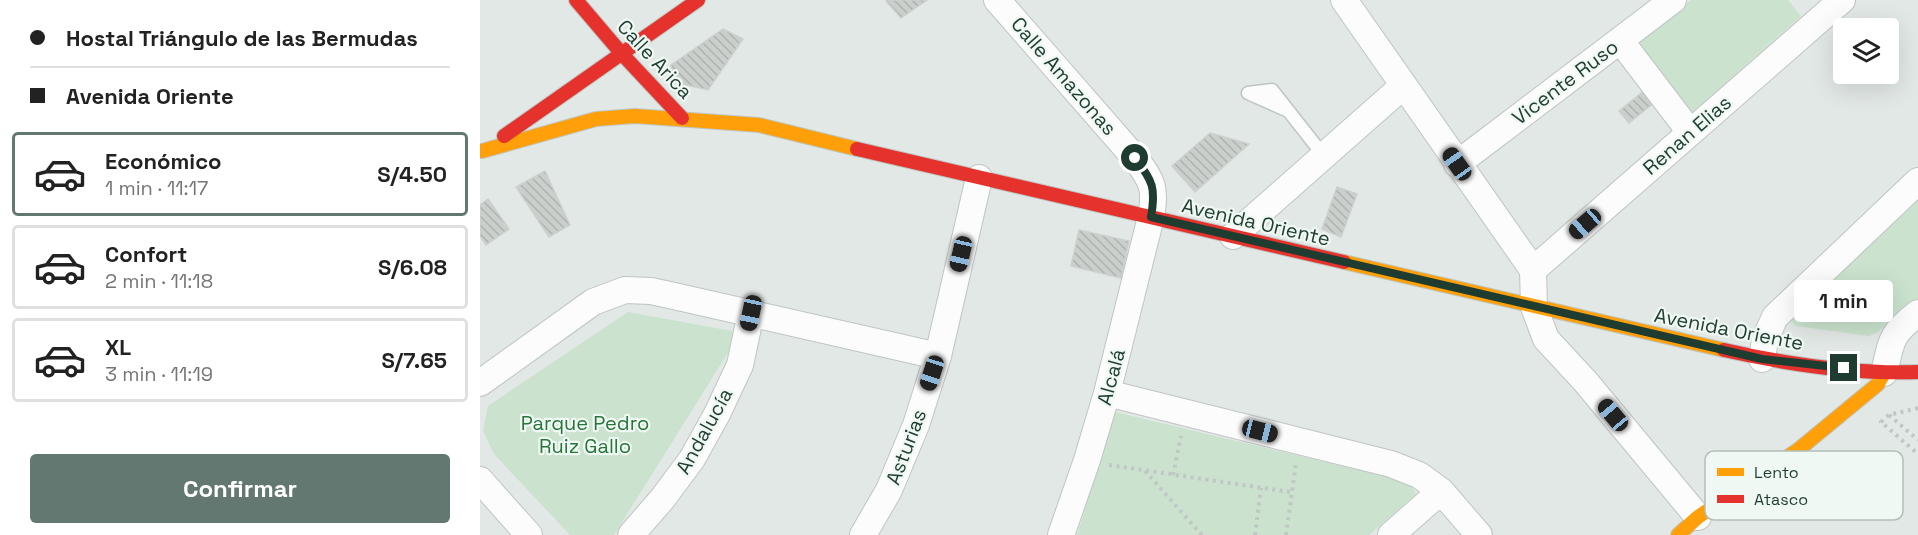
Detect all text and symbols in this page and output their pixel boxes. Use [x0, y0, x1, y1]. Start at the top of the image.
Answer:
street label: Calle Amazonas [1005, 11, 1123, 141]
street label: Calle Arica [612, 14, 698, 104]
map controls [1833, 18, 1899, 84]
button: layers [1833, 18, 1899, 84]
text: Hostal Triángulo de las Bermudas [66, 24, 418, 52]
street label: Vicente Ruso [1507, 34, 1623, 130]
text: Avenida Oriente [66, 82, 234, 110]
street label: Renan Elias [1637, 90, 1737, 180]
route start [1121, 144, 1148, 171]
car [1439, 144, 1475, 184]
icon: car [33, 147, 87, 201]
text: Económico [105, 147, 222, 175]
text: S/4.50 [377, 160, 447, 188]
text: 1 min · 11:17 [105, 175, 208, 201]
street label: Avenida Oriente [1179, 192, 1333, 252]
car [1566, 205, 1604, 243]
car [948, 234, 974, 274]
icon: car [33, 240, 87, 294]
text: Confort [105, 240, 187, 268]
text: S/6.08 [378, 253, 447, 281]
text: 2 min · 11:18 [105, 268, 213, 294]
callout: 1 min [1794, 281, 1894, 323]
text: 1 min [1819, 288, 1868, 314]
car [738, 294, 764, 332]
street label: Avenida Oriente [1652, 302, 1806, 356]
icon: car [33, 333, 87, 387]
text: XL [105, 333, 131, 361]
text: S/7.65 [381, 346, 447, 374]
street label: Alcalá [1091, 346, 1131, 408]
car [918, 353, 946, 393]
route end [1830, 354, 1857, 381]
text: 3 min · 11:19 [105, 361, 213, 387]
street label: Andalucía [670, 383, 738, 479]
car [1595, 395, 1631, 435]
street label: Asturias [880, 406, 932, 488]
park label: Parque Pedro Ruiz Gallo [521, 410, 649, 459]
car [1240, 418, 1280, 444]
legend [1705, 451, 1903, 520]
button: Confirmar [30, 454, 450, 523]
text: Lento [1754, 462, 1799, 483]
text: Atasco [1754, 489, 1808, 510]

